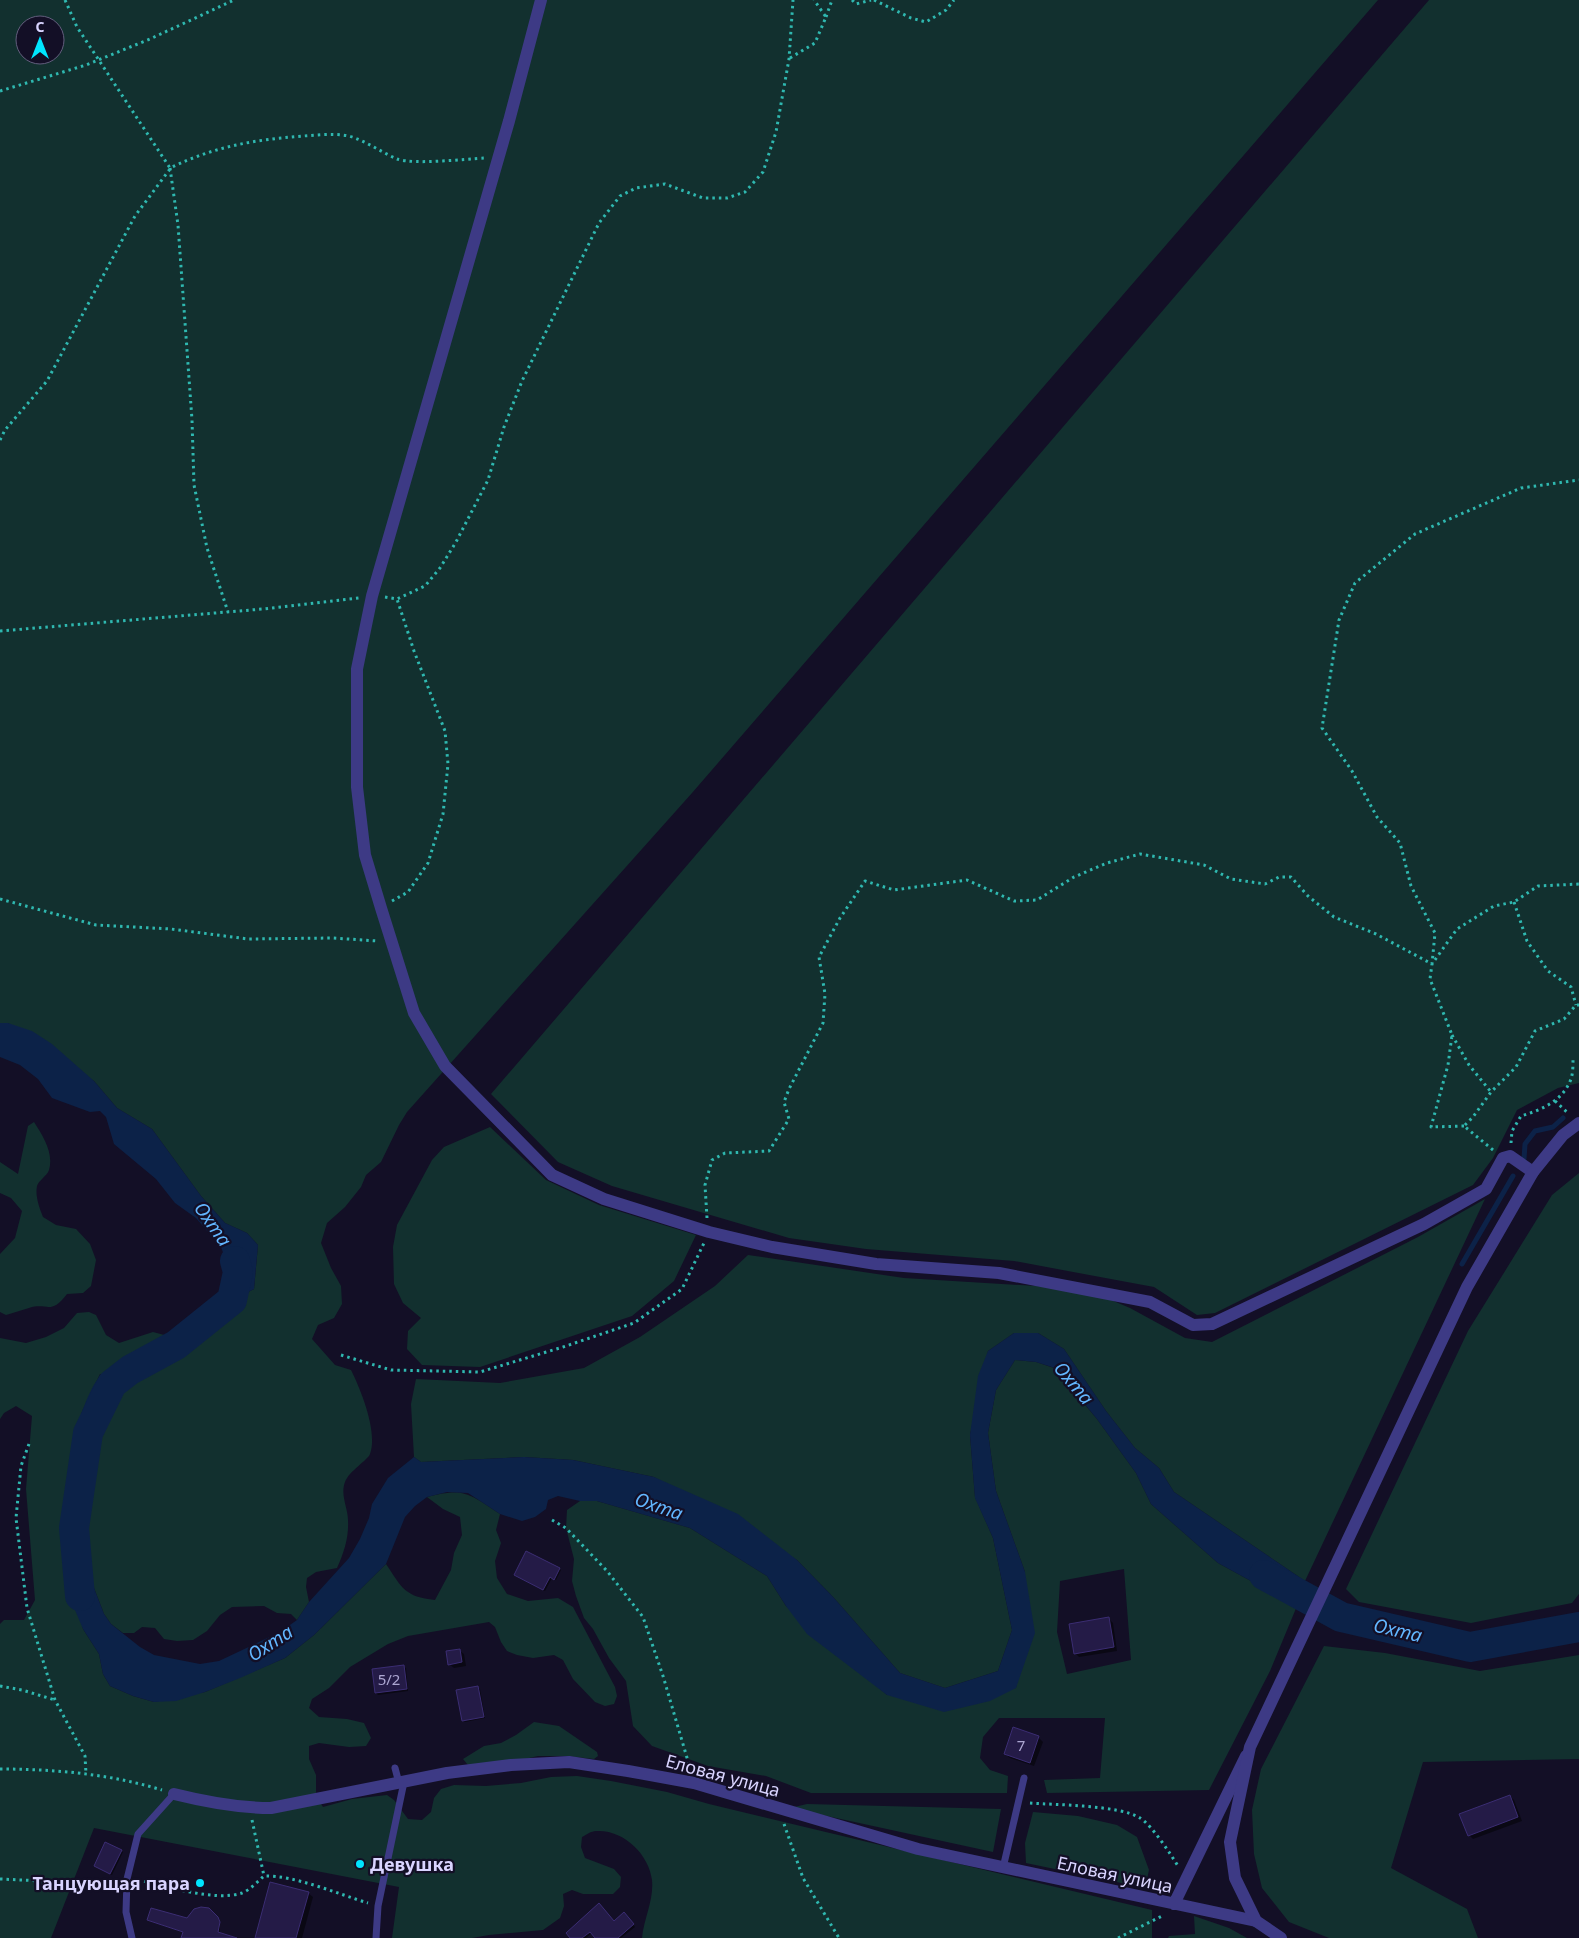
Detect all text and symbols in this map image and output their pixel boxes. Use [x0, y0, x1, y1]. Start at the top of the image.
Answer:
north arrow [15, 15, 65, 65]
text: С [35, 17, 45, 36]
water label: Охта [188, 1196, 238, 1252]
water label: Охта [1048, 1356, 1100, 1410]
water label: Охта [632, 1486, 687, 1526]
water label: Охта [1371, 1612, 1425, 1648]
water label: Охта [242, 1619, 298, 1667]
house number: 5/2 [378, 1669, 400, 1689]
house number: 7 [1017, 1735, 1025, 1755]
street label: Еловая улица [663, 1748, 783, 1802]
street label: Еловая улица [1055, 1850, 1175, 1898]
place label: Девушка [370, 1852, 454, 1876]
marker: Девушка [354, 1858, 366, 1870]
place label: Танцующая пара [32, 1871, 190, 1895]
marker: Танцующая пара [194, 1877, 206, 1889]

